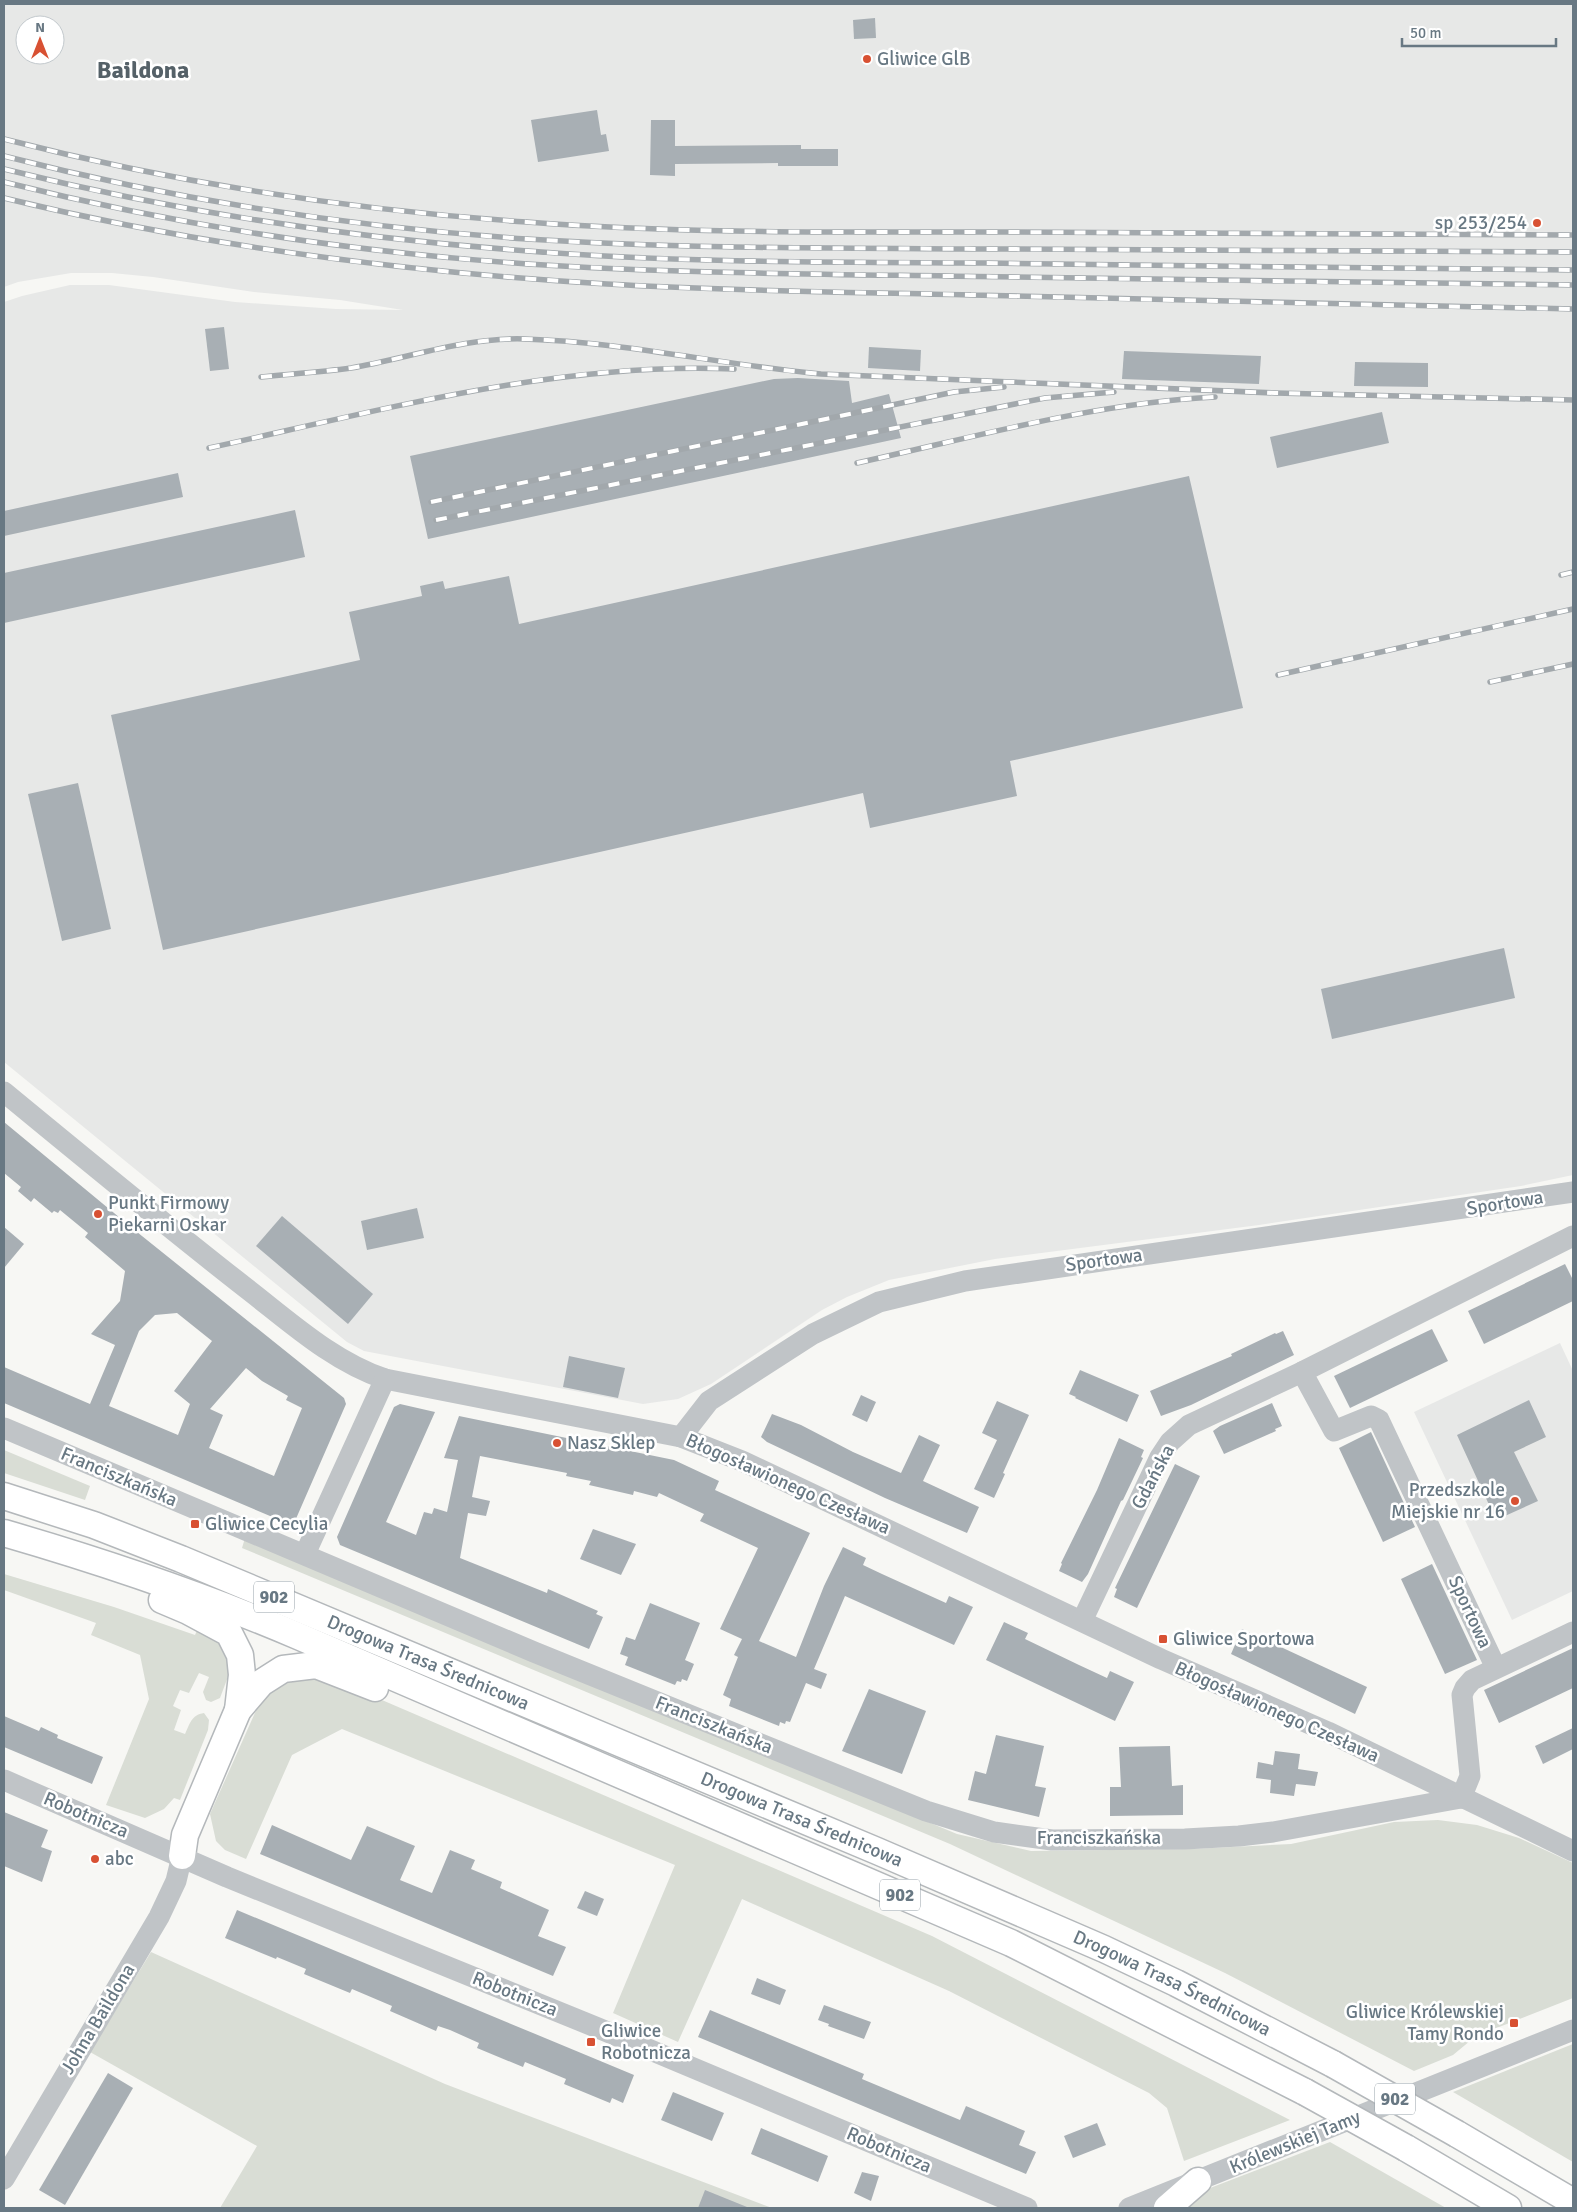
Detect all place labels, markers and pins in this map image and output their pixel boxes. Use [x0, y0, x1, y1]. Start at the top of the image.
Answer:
place label: Gliwice GlB [877, 47, 971, 71]
marker: Gliwice GlB [861, 53, 873, 65]
place label: sp 253/254 [1435, 211, 1527, 235]
marker: sp 253/254 [1531, 217, 1543, 229]
place label: Punkt Firmowy Piekarni Oskar [108, 1191, 229, 1237]
marker: Punkt Firmowy Piekarni Oskar [92, 1208, 104, 1220]
place label: Nasz Sklep [567, 1431, 655, 1455]
marker: Nasz Sklep [551, 1437, 563, 1449]
place label: Przedszkole Miejskie nr 16 [1391, 1478, 1505, 1524]
marker: Przedszkole Miejskie nr 16 [1509, 1495, 1521, 1507]
place label: Gliwice Cecylia [205, 1512, 328, 1536]
marker: Gliwice Cecylia [189, 1518, 201, 1530]
place label: Gliwice Sportowa [1173, 1627, 1315, 1651]
marker: Gliwice Sportowa [1157, 1633, 1169, 1645]
place label: abc [105, 1847, 134, 1871]
marker: abc [89, 1853, 101, 1865]
place label: Gliwice Królewskiej Tamy Rondo [1346, 2000, 1504, 2046]
marker: Gliwice Królewskiej Tamy Rondo [1508, 2017, 1520, 2029]
place label: Gliwice Robotnicza [601, 2019, 691, 2065]
marker: Gliwice Robotnicza [585, 2036, 597, 2048]

